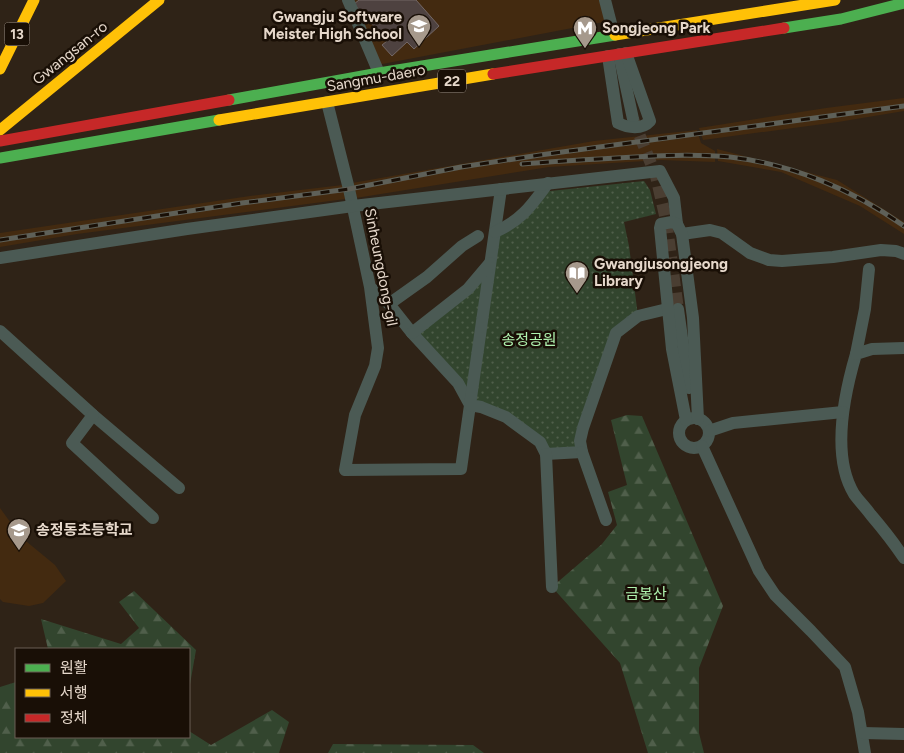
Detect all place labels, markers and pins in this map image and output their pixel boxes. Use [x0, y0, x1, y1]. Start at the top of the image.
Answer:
place label: Gwangju Software Meister High School [263, 8, 403, 43]
school or university icon: Gwangju Software Meister High School [406, 13, 432, 47]
metro station icon: Songjeong Park [572, 15, 598, 49]
place label: Songjeong Park [602, 19, 711, 37]
place label: Gwangjusongjeong Library [594, 255, 728, 290]
library icon: Gwangjusongjeong Library [564, 260, 590, 294]
school or university icon: 송정동초등학교 [6, 517, 32, 551]
place label: 송정동초등학교 [36, 521, 133, 539]

